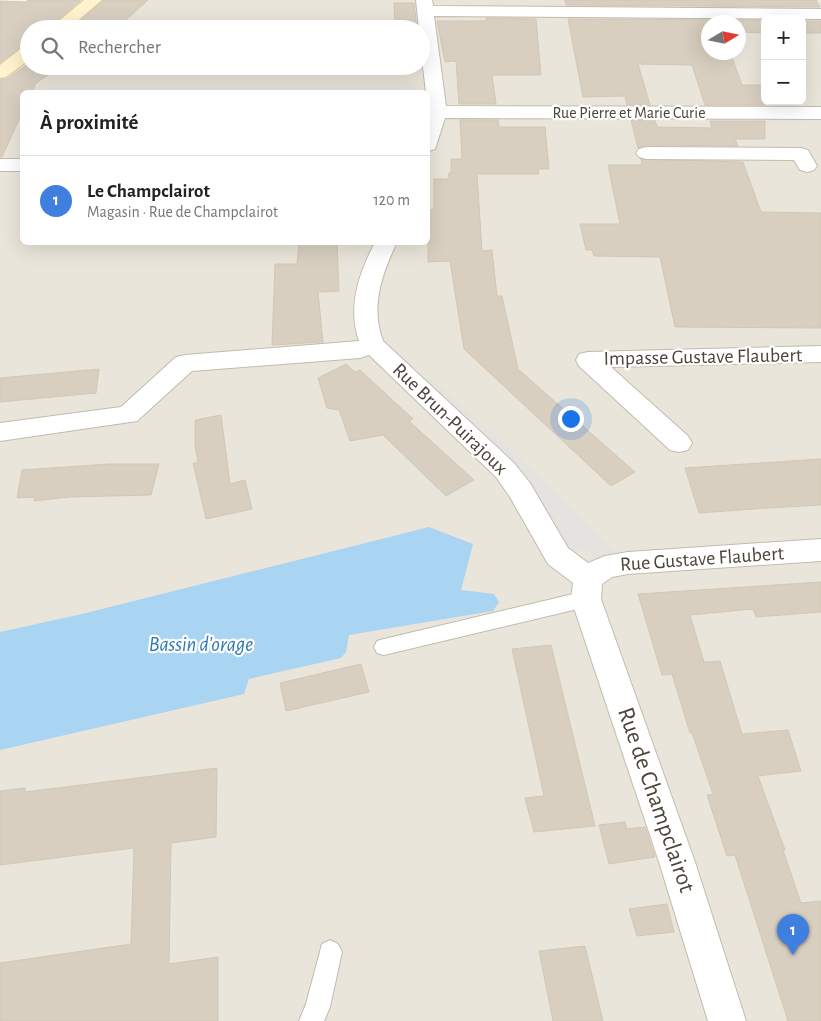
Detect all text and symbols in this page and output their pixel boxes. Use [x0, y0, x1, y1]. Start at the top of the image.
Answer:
north arrow [701, 15, 746, 60]
map controls [761, 15, 806, 105]
button: + [761, 15, 806, 60]
search box [20, 20, 430, 75]
icon: search [38, 34, 66, 62]
text: Rechercher [78, 38, 161, 57]
button: − [761, 60, 806, 105]
street label: Rue Pierre et Marie Curie [552, 105, 706, 121]
text: À proximité [40, 112, 138, 133]
text: Le Champclairot [87, 182, 210, 201]
text: 1 [53, 192, 59, 208]
text: 120 m [373, 192, 410, 208]
text: Magasin · Rue de Champclairot [87, 204, 278, 220]
street label: Impasse Gustave Flaubert [604, 345, 803, 369]
street label: Rue Brun-Puirajoux [389, 359, 511, 479]
your location [558, 406, 584, 432]
street label: Rue Gustave Flaubert [619, 543, 785, 575]
water label: Bassin d'orage [149, 634, 253, 655]
street label: Rue de Champclairot [613, 704, 699, 896]
pin: 1 [777, 914, 809, 955]

